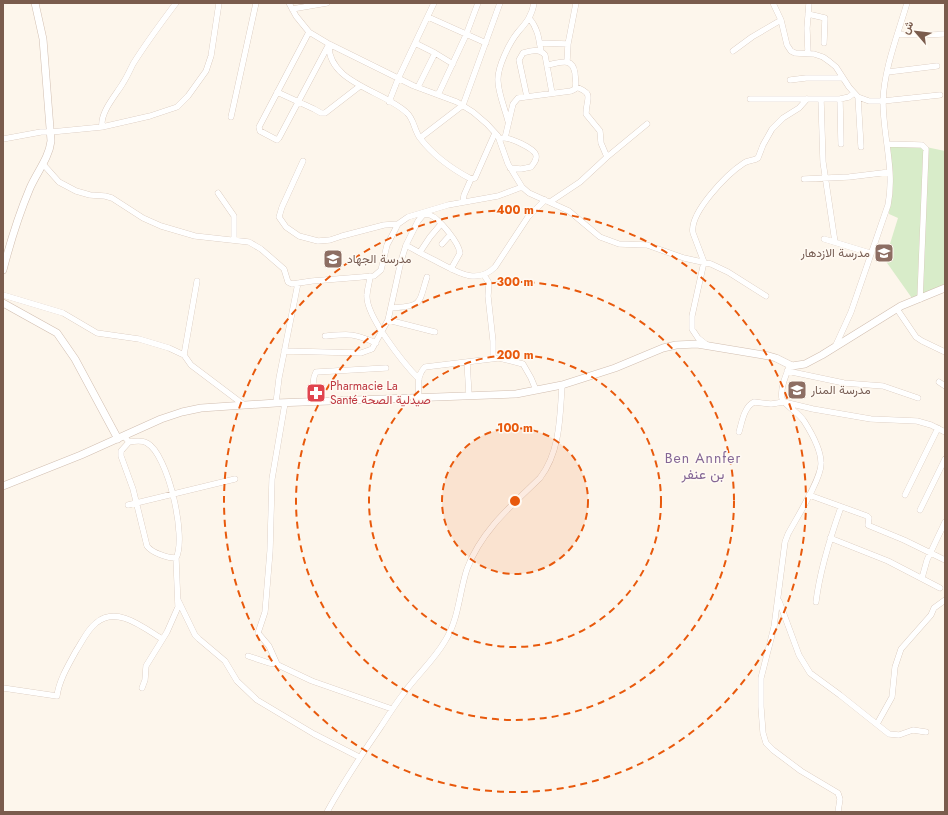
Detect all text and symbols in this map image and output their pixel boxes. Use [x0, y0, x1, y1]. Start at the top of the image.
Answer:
north arrow [896, 12, 936, 52]
text: ش [897, 18, 917, 37]
text: 400 m [496, 201, 534, 219]
school or university icon: مدرسة الازدهار [873, 242, 895, 264]
place label: مدرسة الازدهار [800, 244, 870, 262]
school or university icon: مدرسة الجهاد [322, 248, 344, 270]
place label: مدرسة الجهاد [347, 250, 412, 268]
text: 300 m [497, 273, 534, 291]
text: 200 m [496, 346, 534, 364]
place label: Pharmacie La Santé صيدلية الصحة [330, 377, 431, 409]
school or university icon: مدرسة المنار [786, 379, 808, 401]
place label: مدرسة المنار [810, 381, 871, 399]
pharmacy icon: Pharmacie La Santé صيدلية الصحة [305, 382, 327, 404]
text: 100 m [497, 419, 533, 437]
district label: Ben Annfer بن عنفر [665, 448, 741, 484]
centre of rings [508, 494, 522, 508]

